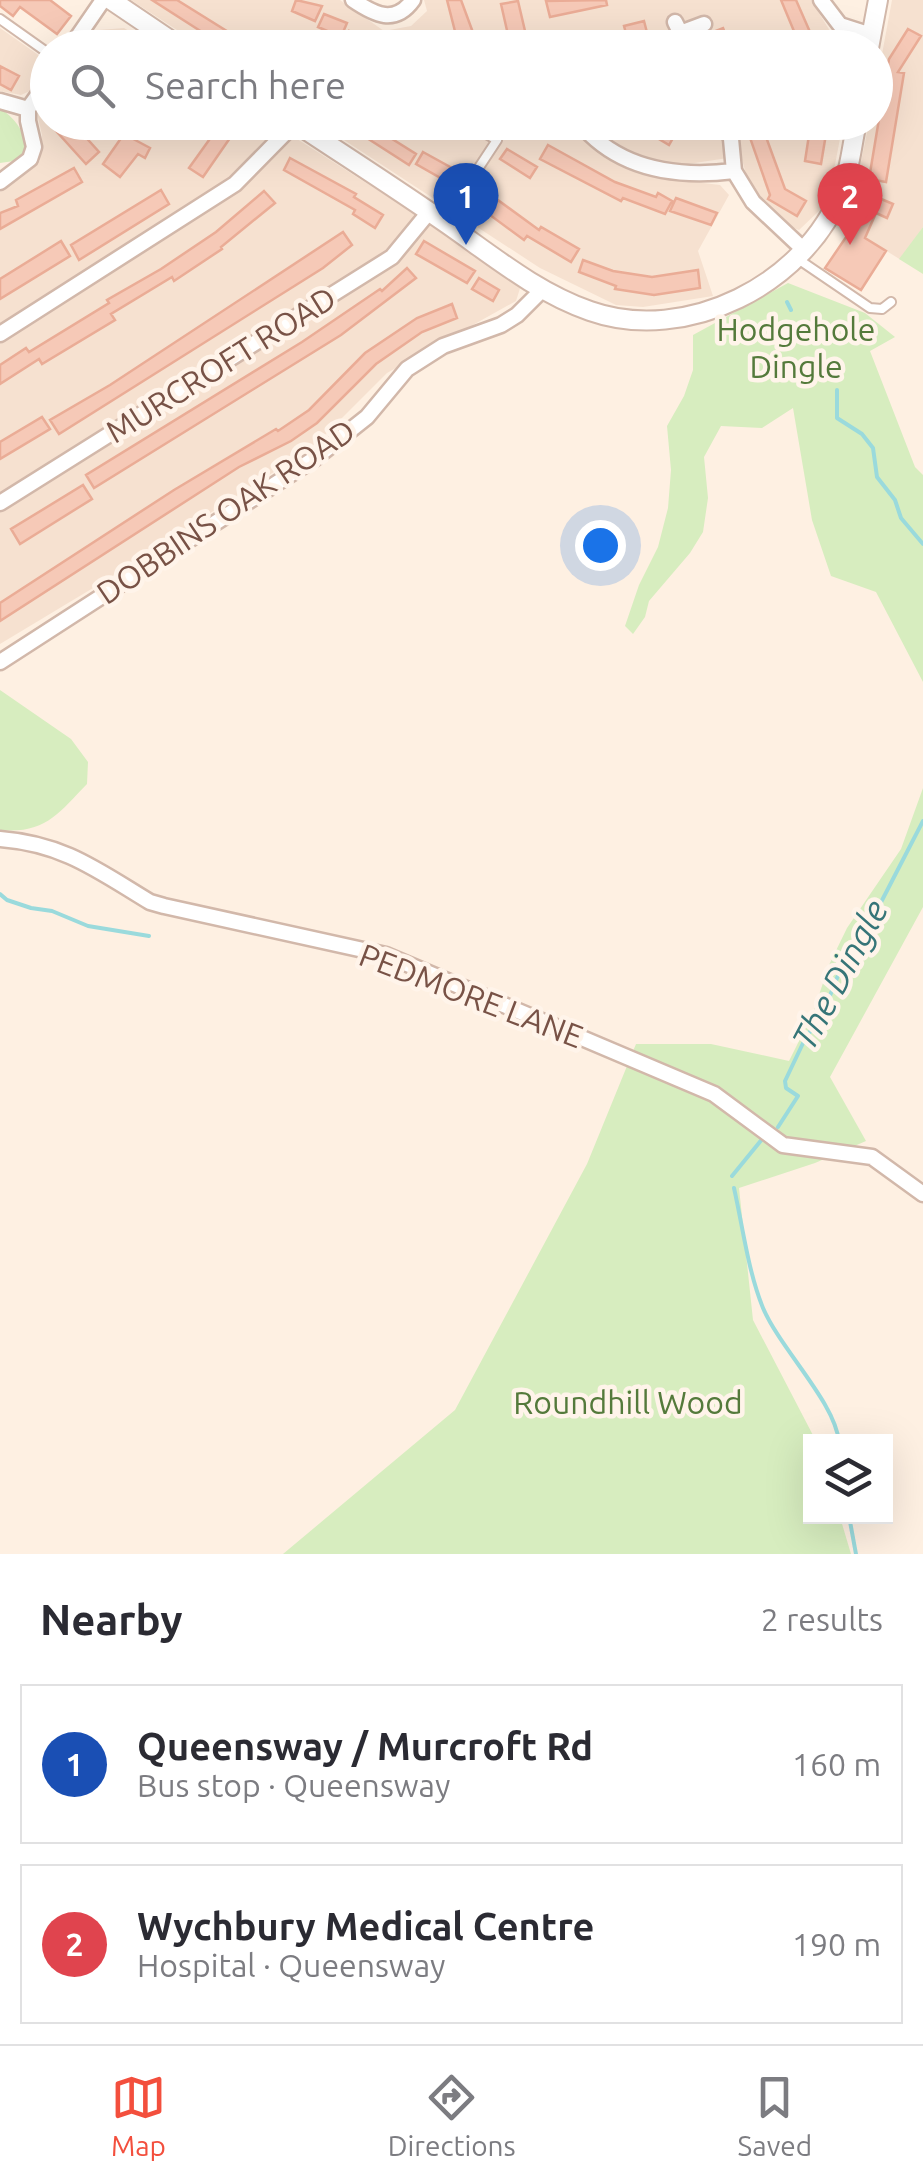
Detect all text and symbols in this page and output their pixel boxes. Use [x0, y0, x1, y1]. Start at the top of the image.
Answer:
search box [30, 30, 893, 140]
icon: search [65, 58, 120, 113]
text: Search here [145, 64, 346, 106]
pin: 1 [434, 162, 498, 245]
pin: 2 [818, 162, 882, 245]
street label: MURCROFT ROAD [99, 279, 342, 449]
park label: Hodgehole Dingle [717, 311, 875, 384]
street label: DOBBINS OAK ROAD [90, 411, 361, 611]
your location [575, 520, 626, 571]
water label: The Dingle [783, 893, 895, 1056]
street label: PEDMORE LANE [355, 936, 588, 1054]
park label: Roundhill Wood [513, 1384, 743, 1420]
map controls [803, 1434, 893, 1524]
button: layers [803, 1434, 893, 1524]
text: Nearby [40, 1596, 183, 1643]
text: 2 results [761, 1601, 883, 1637]
text: Queensway / Murcroft Rd [137, 1725, 593, 1767]
text: 1 [65, 1746, 84, 1782]
text: 160 m [792, 1746, 881, 1782]
text: Bus stop · Queensway [137, 1767, 450, 1803]
text: Wychbury Medical Centre [137, 1905, 594, 1947]
text: 2 [65, 1926, 84, 1962]
text: 190 m [792, 1926, 881, 1962]
text: Hospital · Queensway [137, 1947, 446, 1983]
tab: Map [111, 2070, 166, 2161]
tab: Directions [388, 2070, 516, 2161]
tab: Saved [738, 2070, 812, 2161]

